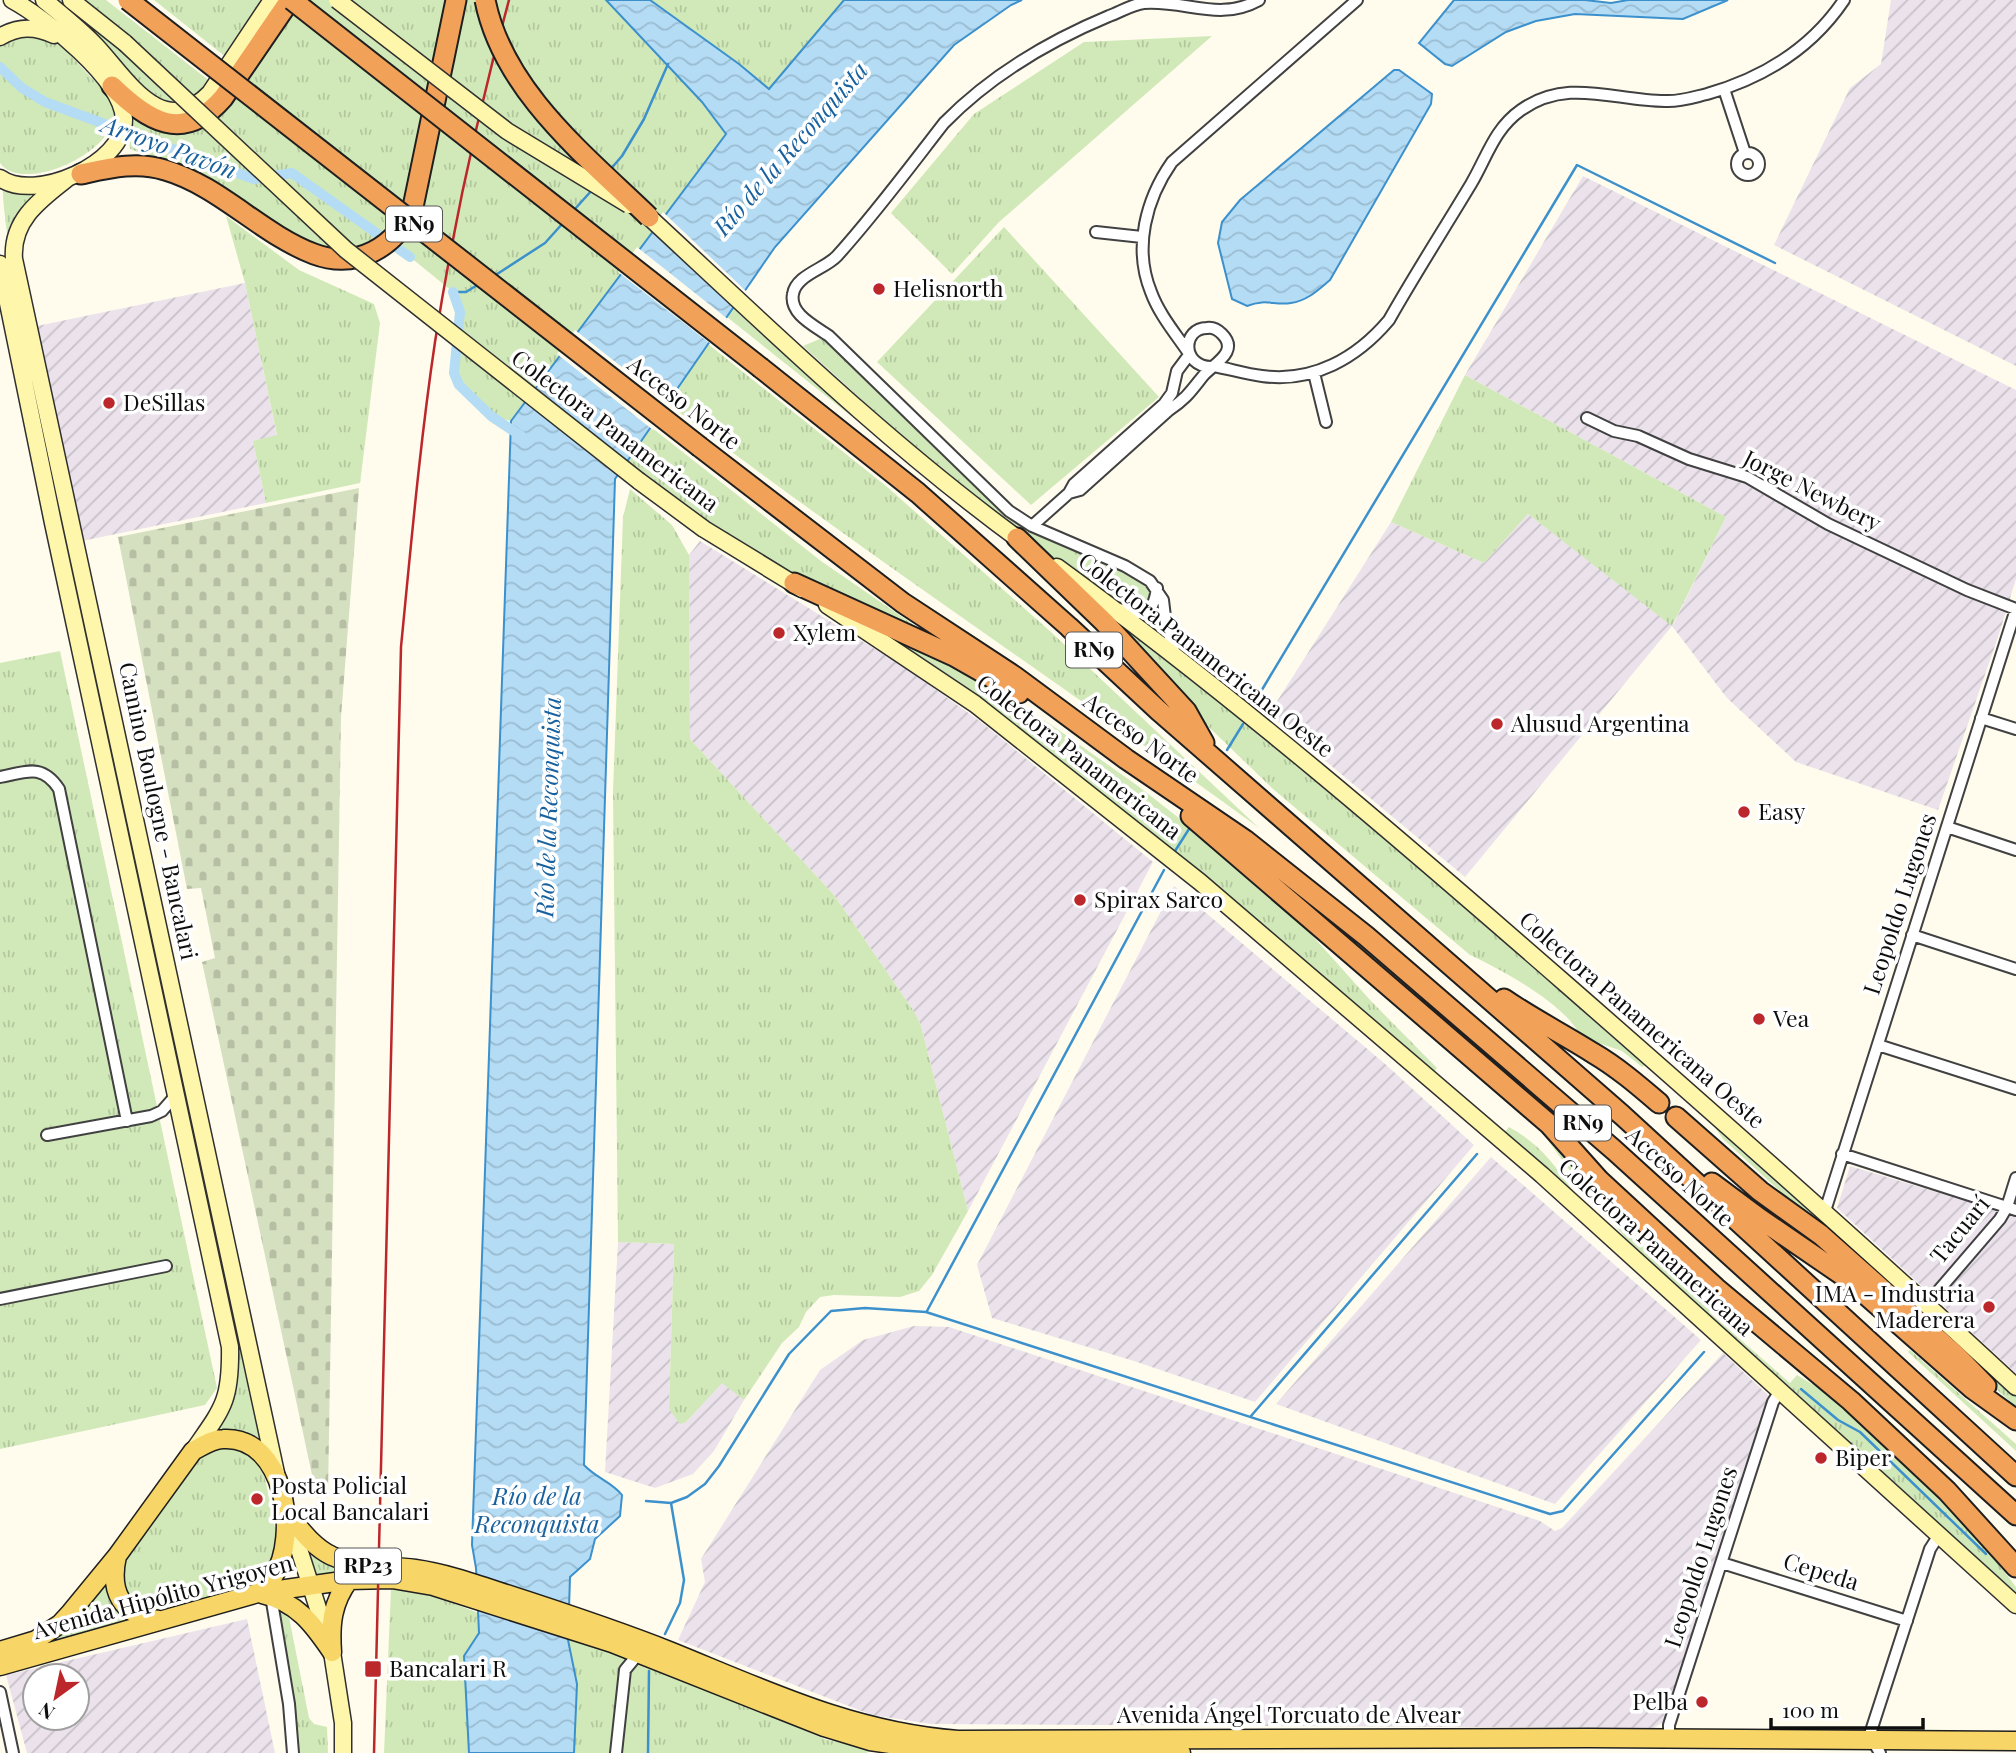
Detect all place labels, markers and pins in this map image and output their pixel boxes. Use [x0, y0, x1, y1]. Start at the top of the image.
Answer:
place label: Helisnorth [893, 272, 1004, 303]
marker: Helisnorth [871, 281, 887, 297]
place label: DeSillas [123, 386, 205, 417]
marker: DeSillas [101, 395, 117, 411]
place label: Xylem [793, 616, 857, 647]
marker: Xylem [771, 625, 787, 641]
place label: Alusud Argentina [1510, 707, 1690, 738]
marker: Alusud Argentina [1489, 716, 1505, 732]
place label: Easy [1758, 795, 1806, 826]
marker: Easy [1736, 804, 1752, 820]
place label: Spirax Sarco [1094, 883, 1223, 914]
marker: Spirax Sarco [1072, 892, 1088, 908]
place label: Vea [1772, 1002, 1810, 1033]
marker: Vea [1751, 1011, 1767, 1027]
place label: IMA - Industria Maderera [1815, 1277, 1976, 1334]
marker: IMA - Industria Maderera [1981, 1299, 1997, 1315]
place label: Biper [1835, 1441, 1891, 1472]
marker: Biper [1813, 1450, 1829, 1466]
place label: Posta Policial Local Bancalari [271, 1469, 429, 1526]
marker: Posta Policial Local Bancalari [249, 1491, 265, 1507]
place label: Bancalari R [389, 1652, 508, 1683]
marker: Bancalari R [363, 1659, 383, 1679]
place label: Pelba [1632, 1685, 1689, 1716]
marker: Pelba [1694, 1694, 1710, 1710]

